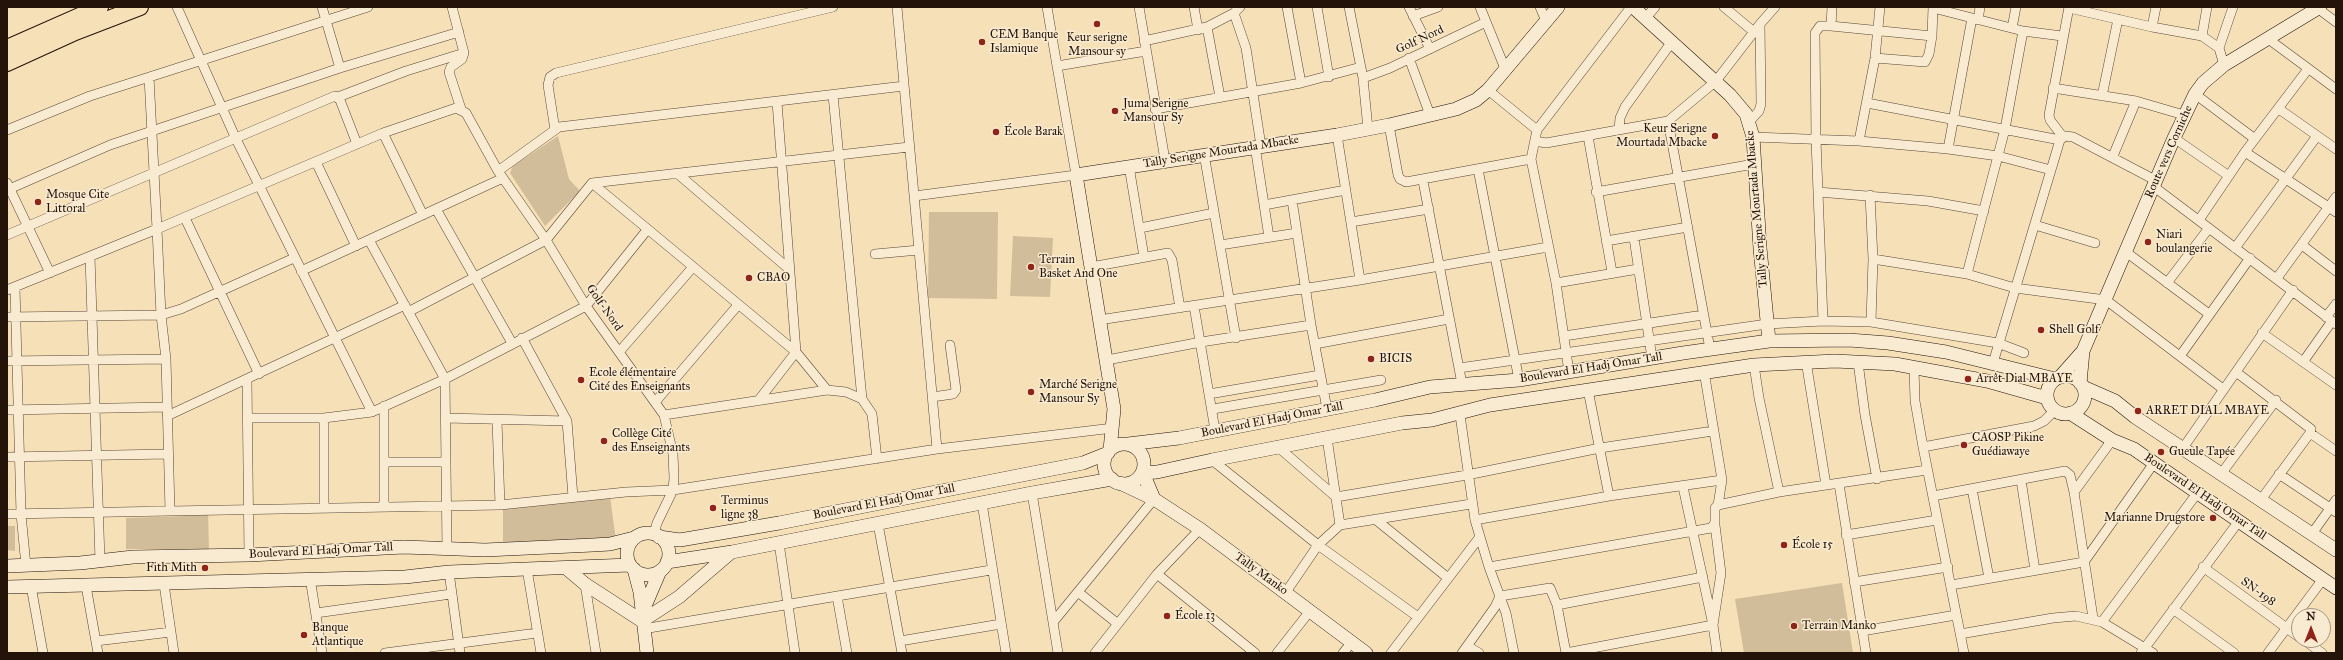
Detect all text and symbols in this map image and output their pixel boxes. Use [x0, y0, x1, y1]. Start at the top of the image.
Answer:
marker: Keur serigne Mansour sy [1092, 19, 1102, 29]
street label: Golf Nord [1394, 23, 1446, 57]
place label: CEM Banque Islamique [990, 28, 1058, 56]
place label: Keur serigne Mansour sy [1066, 31, 1128, 59]
marker: CEM Banque Islamique [977, 37, 987, 47]
place label: Juma Serigne Mansour Sy [1123, 97, 1189, 125]
street label: Route vers Corniche [2142, 103, 2196, 201]
marker: Juma Serigne Mansour Sy [1110, 106, 1120, 116]
place label: Keur Serigne Mourtada Mbacke [1616, 122, 1707, 150]
place label: École Barak [1004, 125, 1063, 139]
marker: École Barak [991, 127, 1001, 137]
street label: Tally Serigne Mourtada Mbacke [1743, 130, 1771, 288]
marker: Keur Serigne Mourtada Mbacke [1710, 131, 1720, 141]
street label: Tally Serigne Mourtada Mbacke [1142, 133, 1300, 171]
place label: Mosque Cite Littoral [46, 188, 109, 216]
marker: Mosque Cite Littoral [33, 197, 43, 207]
place label: Niari boulangerie [2156, 228, 2213, 256]
marker: Niari boulangerie [2143, 237, 2153, 247]
place label: Terrain Basket And One [1039, 253, 1117, 281]
marker: Terrain Basket And One [1026, 262, 1036, 272]
place label: CBAO [757, 271, 790, 285]
marker: CBAO [744, 273, 754, 283]
street label: Golf-Nord [583, 282, 625, 334]
place label: Shell Golf [2049, 323, 2099, 337]
marker: Shell Golf [2036, 325, 2046, 335]
street label: Boulevard El Hadj Omar Tall [1519, 350, 1663, 386]
place label: BICIS [1379, 352, 1412, 366]
marker: BICIS [1366, 354, 1376, 364]
place label: Ecole élémentaire Cité des Enseignants [589, 366, 690, 394]
place label: Arrêt Dial MBAYE [1976, 372, 2073, 386]
marker: Arrêt Dial MBAYE [1963, 374, 1973, 384]
marker: Ecole élémentaire Cité des Enseignants [576, 375, 586, 385]
place label: Marché Serigne Mansour Sy [1039, 378, 1117, 406]
marker: Marché Serigne Mansour Sy [1026, 387, 1036, 397]
street label: Boulevard El Hadj Omar Tall [1200, 399, 1344, 441]
place label: ARRET DIAL MBAYE [2146, 404, 2269, 418]
marker: ARRET DIAL MBAYE [2133, 406, 2143, 416]
place label: Collège Cité des Enseignants [612, 427, 690, 455]
place label: CAOSP Pikine Guédiawaye [1972, 431, 2044, 459]
marker: Collège Cité des Enseignants [599, 436, 609, 446]
marker: CAOSP Pikine Guédiawaye [1959, 440, 1969, 450]
place label: Gueule Tapée [2169, 445, 2235, 459]
marker: Gueule Tapée [2156, 447, 2166, 457]
street label: Boulevard El Hadj Omar Tall [2141, 451, 2269, 543]
street label: Boulevard El Hadj Omar Tall [812, 481, 956, 523]
place label: Terminus ligne 38 [721, 494, 768, 522]
marker: Terminus ligne 38 [708, 503, 718, 513]
place label: Marianne Drugstore [2104, 511, 2205, 525]
marker: Marianne Drugstore [2208, 513, 2218, 523]
place label: École 15 [1792, 538, 1833, 552]
street label: Boulevard El Hadj Omar Tall [249, 540, 393, 562]
marker: École 15 [1779, 540, 1789, 550]
street label: Tally Manko [1231, 550, 1291, 598]
place label: Fith Mith [146, 561, 197, 575]
marker: Fith Mith [200, 563, 210, 573]
street label: SN-198 [2238, 575, 2278, 609]
north arrow [2291, 608, 2331, 648]
place label: École 13 [1175, 609, 1215, 623]
text: N [2306, 610, 2316, 623]
marker: École 13 [1162, 611, 1172, 621]
place label: Terrain Manko [1802, 619, 1876, 633]
place label: Banque Atlantique [312, 621, 364, 649]
marker: Terrain Manko [1789, 621, 1799, 631]
marker: Banque Atlantique [299, 630, 309, 640]

